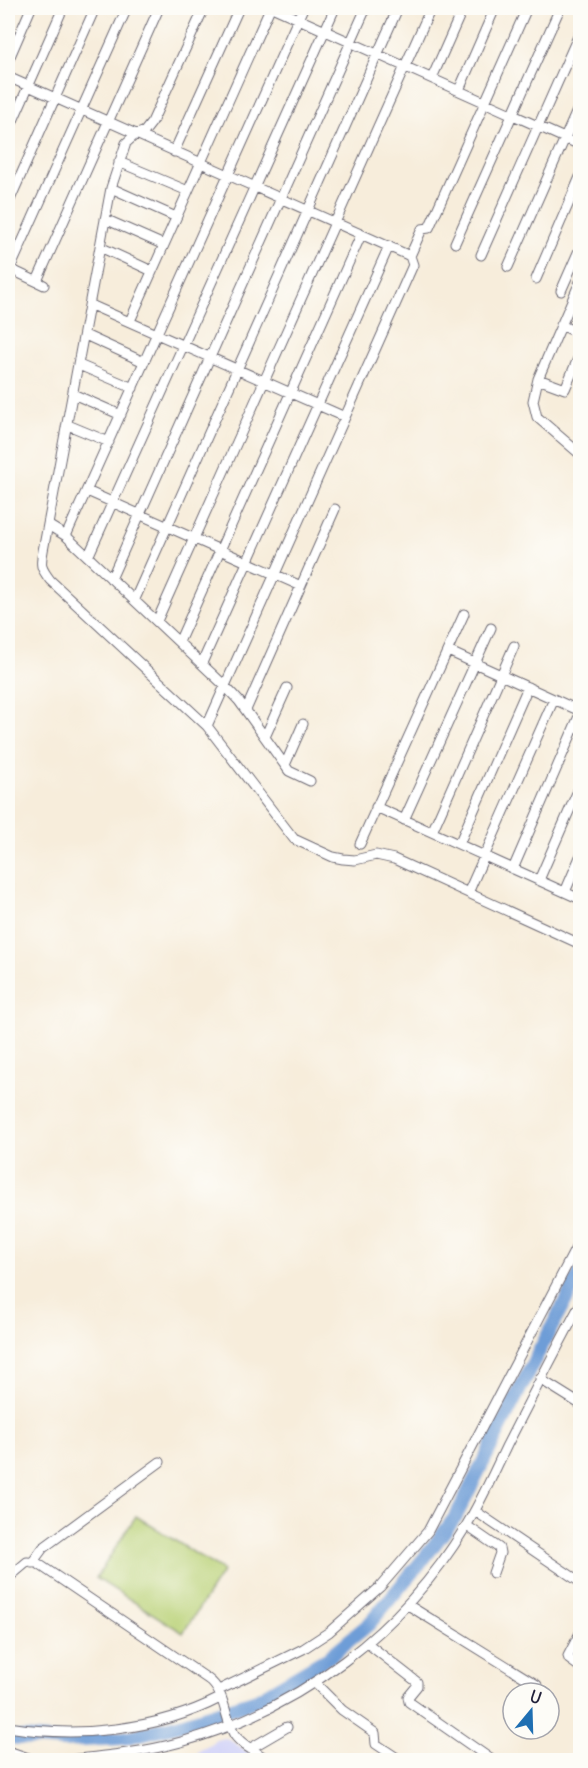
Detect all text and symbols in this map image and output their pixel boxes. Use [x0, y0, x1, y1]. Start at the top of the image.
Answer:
north arrow [501, 1681, 561, 1741]
text: U [527, 1686, 544, 1708]

